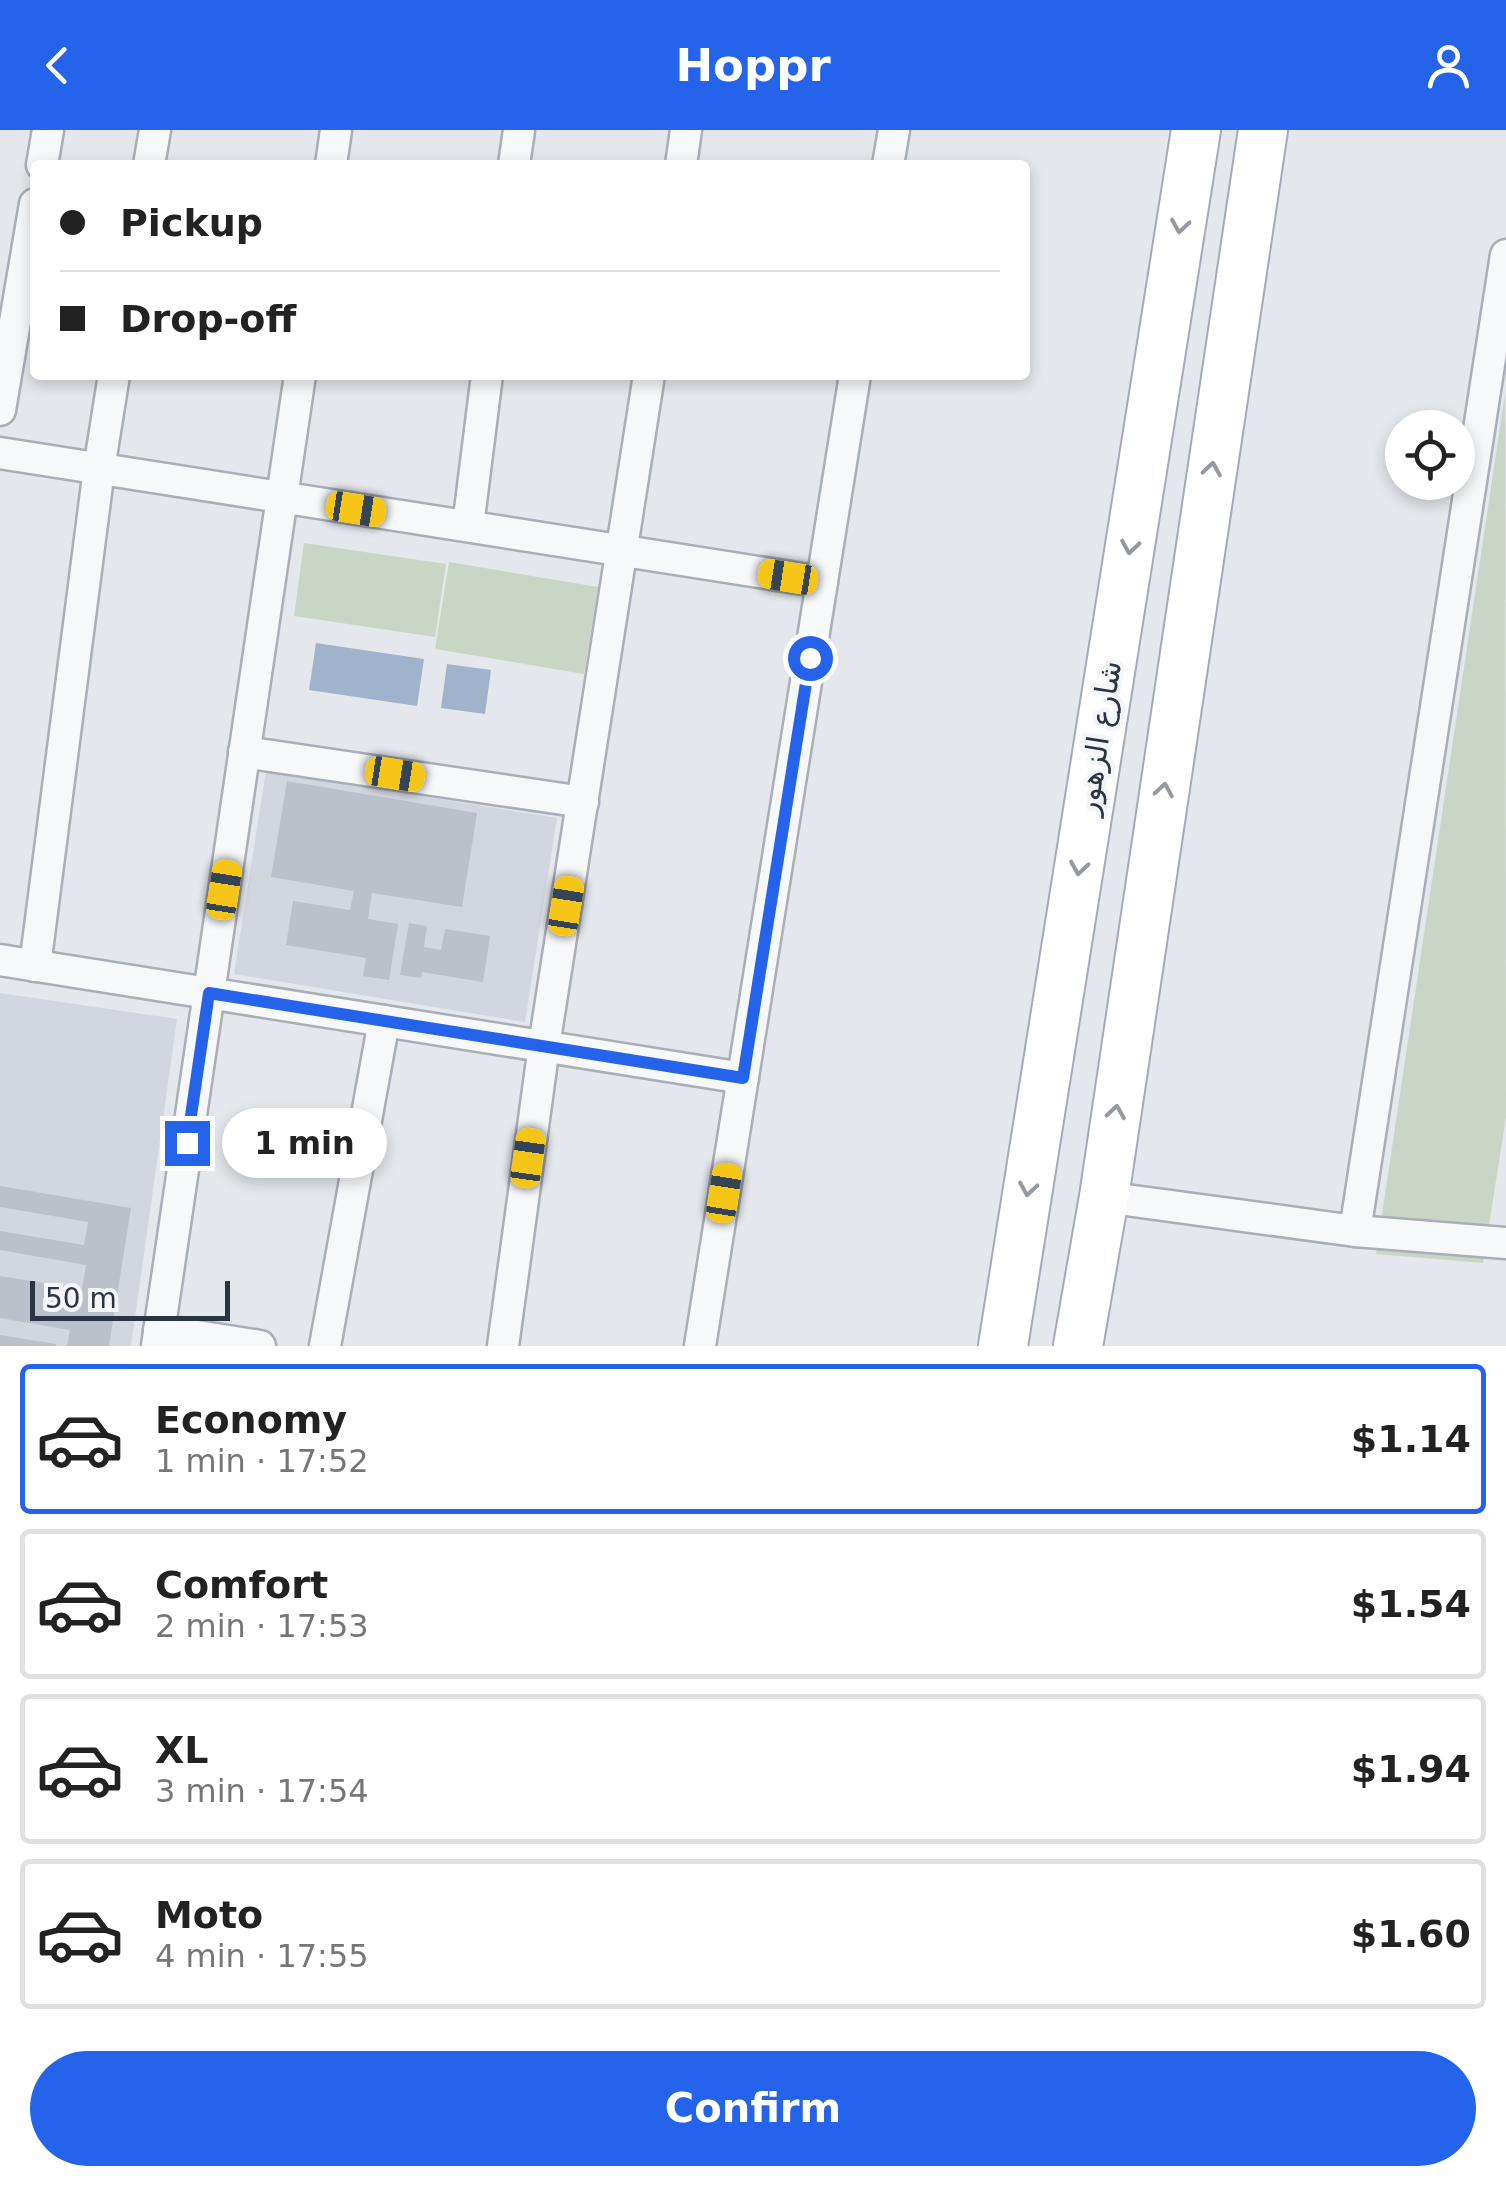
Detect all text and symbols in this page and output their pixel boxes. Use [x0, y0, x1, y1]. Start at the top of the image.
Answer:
icon: back [30, 38, 85, 93]
icon: person [1421, 38, 1476, 93]
text: Hoppr [675, 39, 831, 92]
text: Pickup [120, 201, 263, 245]
one-way arrow [1171, 218, 1192, 235]
text: Drop-off [120, 297, 296, 341]
map controls [1385, 410, 1475, 500]
button: locate [1385, 410, 1475, 500]
one-way arrow [1201, 461, 1222, 477]
car [324, 489, 388, 529]
one-way arrow [1120, 539, 1141, 556]
car [756, 557, 820, 597]
route start [788, 636, 833, 681]
street label: شارع الزهور [1069, 658, 1128, 820]
car [363, 754, 427, 794]
one-way arrow [1153, 782, 1174, 799]
car [204, 858, 244, 922]
one-way arrow [1069, 860, 1090, 877]
car [546, 874, 586, 938]
one-way arrow [1105, 1103, 1126, 1120]
callout: 1 min [222, 1108, 387, 1178]
route end [165, 1121, 210, 1166]
text: 1 min [254, 1124, 355, 1162]
car [509, 1126, 547, 1190]
car [704, 1161, 744, 1225]
one-way arrow [1018, 1181, 1039, 1198]
scale bar [30, 1276, 230, 1320]
text: 50 m [45, 1282, 117, 1315]
icon: car [35, 1394, 125, 1484]
text: Economy [155, 1398, 347, 1442]
text: $1.14 [1351, 1417, 1471, 1461]
text: 1 min · 17:52 [155, 1442, 369, 1480]
icon: car [35, 1559, 125, 1649]
text: Comfort [155, 1563, 328, 1607]
text: $1.54 [1351, 1582, 1471, 1626]
text: 2 min · 17:53 [155, 1607, 369, 1645]
icon: car [35, 1724, 125, 1814]
text: XL [155, 1728, 209, 1772]
text: $1.94 [1351, 1747, 1471, 1791]
text: 3 min · 17:54 [155, 1772, 369, 1810]
icon: car [35, 1889, 125, 1979]
text: Moto [155, 1893, 263, 1937]
text: $1.60 [1351, 1912, 1471, 1956]
text: 4 min · 17:55 [155, 1937, 369, 1975]
button: Confirm [30, 2051, 1476, 2166]

